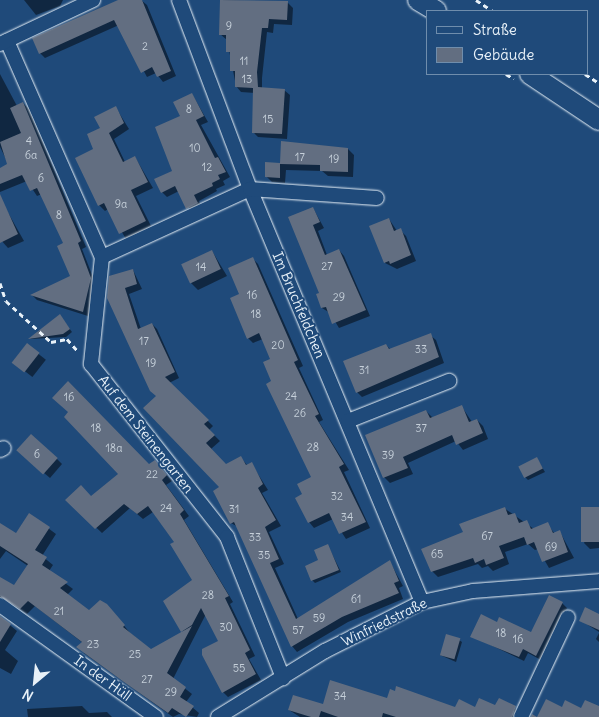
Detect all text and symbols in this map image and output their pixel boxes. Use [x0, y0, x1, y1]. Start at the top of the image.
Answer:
legend [426, 10, 589, 75]
house number: 9 [226, 19, 232, 33]
text: Straße [473, 20, 517, 39]
house number: 2 [142, 39, 148, 53]
text: Gebäude [473, 45, 534, 64]
house number: 11 [240, 54, 248, 68]
house number: 13 [242, 72, 252, 86]
house number: 8 [186, 102, 192, 116]
house number: 15 [263, 112, 273, 126]
house number: 4 [26, 134, 32, 148]
house number: 10 [189, 141, 201, 155]
house number: 6a [25, 148, 37, 162]
house number: 17 [295, 150, 305, 164]
house number: 19 [329, 152, 339, 166]
house number: 12 [202, 160, 212, 174]
house number: 6 [38, 171, 44, 185]
house number: 9a [115, 197, 127, 211]
house number: 8 [56, 208, 62, 222]
street label: Im Bruchfeldchen [269, 249, 329, 361]
house number: 27 [321, 259, 333, 273]
house number: 14 [196, 260, 206, 274]
house number: 16 [247, 288, 257, 302]
house number: 29 [333, 290, 345, 304]
house number: 18 [251, 307, 261, 321]
house number: 17 [139, 334, 149, 348]
house number: 20 [271, 338, 285, 352]
house number: 33 [415, 342, 427, 356]
house number: 19 [146, 356, 156, 370]
house number: 31 [359, 363, 369, 377]
street label: Auf dem Steinengarten [95, 372, 197, 496]
house number: 24 [285, 389, 297, 403]
house number: 16 [64, 390, 74, 404]
house number: 26 [294, 406, 306, 420]
house number: 18 [91, 421, 101, 435]
house number: 37 [415, 421, 427, 435]
house number: 28 [307, 440, 319, 454]
house number: 18a [106, 441, 122, 455]
house number: 6 [34, 447, 40, 461]
house number: 39 [382, 448, 394, 462]
house number: 22 [146, 467, 158, 481]
house number: 32 [331, 489, 343, 503]
house number: 24 [160, 501, 172, 515]
house number: 31 [229, 502, 239, 516]
house number: 34 [341, 510, 353, 524]
house number: 67 [481, 529, 493, 543]
house number: 33 [249, 530, 261, 544]
house number: 69 [545, 540, 557, 554]
house number: 65 [431, 547, 443, 561]
house number: 35 [258, 548, 270, 562]
house number: 28 [202, 588, 214, 602]
house number: 61 [351, 592, 361, 606]
street label: Winfriedstraße [339, 594, 429, 650]
house number: 21 [54, 604, 64, 618]
house number: 59 [313, 611, 325, 625]
house number: 30 [219, 620, 233, 634]
house number: 57 [292, 623, 304, 637]
house number: 18 [496, 626, 506, 640]
house number: 16 [513, 632, 523, 646]
house number: 23 [87, 637, 99, 651]
house number: 25 [129, 647, 141, 661]
street label: In der Hüll [71, 652, 135, 704]
north arrow [10, 657, 60, 707]
house number: 55 [233, 661, 245, 675]
house number: 27 [141, 672, 153, 686]
text: N [19, 685, 36, 705]
house number: 29 [165, 685, 177, 699]
house number: 34 [334, 689, 346, 703]

